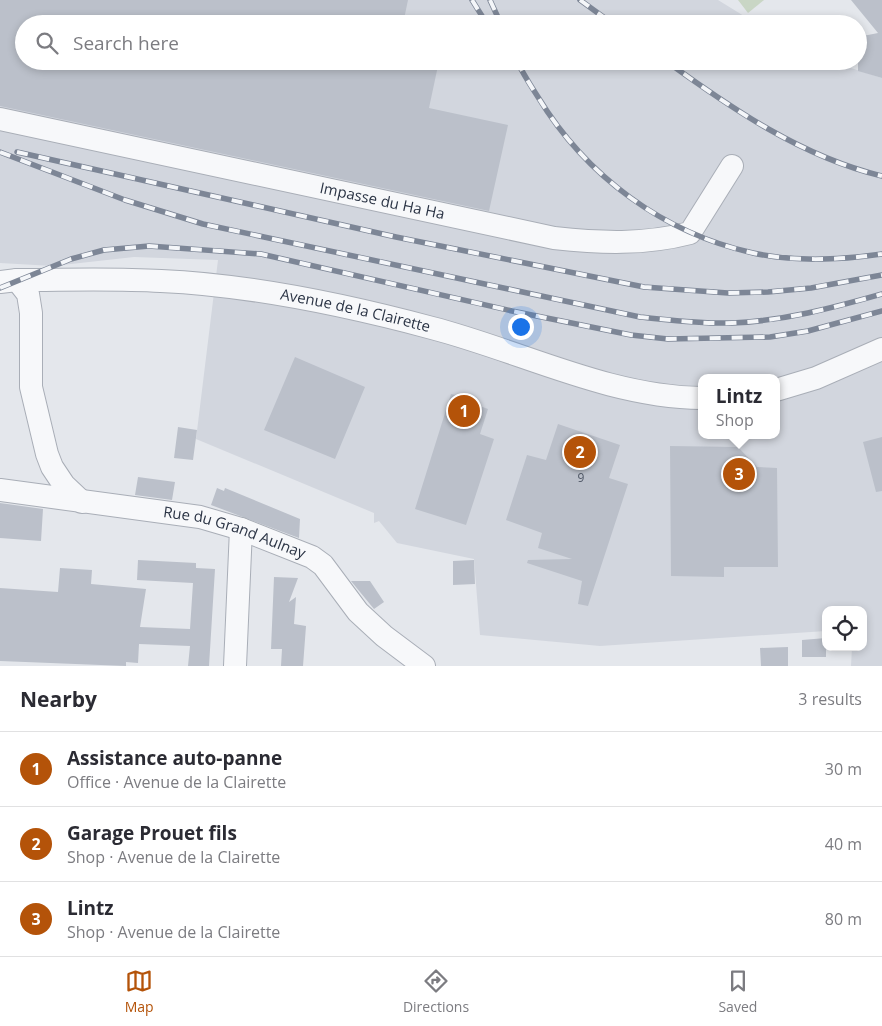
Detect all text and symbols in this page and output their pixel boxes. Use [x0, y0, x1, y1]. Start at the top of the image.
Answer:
search box [15, 15, 867, 70]
icon: search [33, 29, 61, 57]
text: Search here [73, 30, 179, 56]
street label: Impasse du Ha Ha [318, 177, 447, 223]
street label: Avenue de la Clairette [279, 284, 433, 336]
your location [508, 314, 534, 340]
popup [698, 374, 780, 439]
text: Lintz [716, 383, 762, 409]
pin: 1 [448, 392, 480, 430]
text: Shop [716, 409, 754, 431]
pin: 2 [564, 433, 596, 471]
pin: 3 [723, 455, 755, 493]
house number: 9 [578, 469, 585, 486]
street label: Rue du Grand Aulnay [162, 501, 309, 563]
map controls [822, 606, 867, 651]
button: locate [822, 606, 867, 651]
text: Nearby [20, 685, 97, 713]
text: 3 results [798, 688, 862, 710]
text: Assistance auto-panne [67, 745, 282, 771]
text: 1 [31, 758, 41, 780]
text: 30 m [825, 758, 862, 780]
text: Office · Avenue de la Clairette [67, 771, 286, 793]
text: Garage Prouet fils [67, 820, 237, 846]
text: 2 [31, 833, 41, 855]
text: 40 m [825, 833, 862, 855]
text: Shop · Avenue de la Clairette [67, 846, 280, 868]
text: Lintz [67, 895, 114, 921]
text: 3 [31, 908, 41, 930]
text: 80 m [825, 908, 862, 930]
text: Shop · Avenue de la Clairette [67, 921, 280, 943]
tab: Map [125, 967, 154, 1016]
tab: Directions [403, 967, 469, 1016]
tab: Saved [718, 967, 757, 1016]

